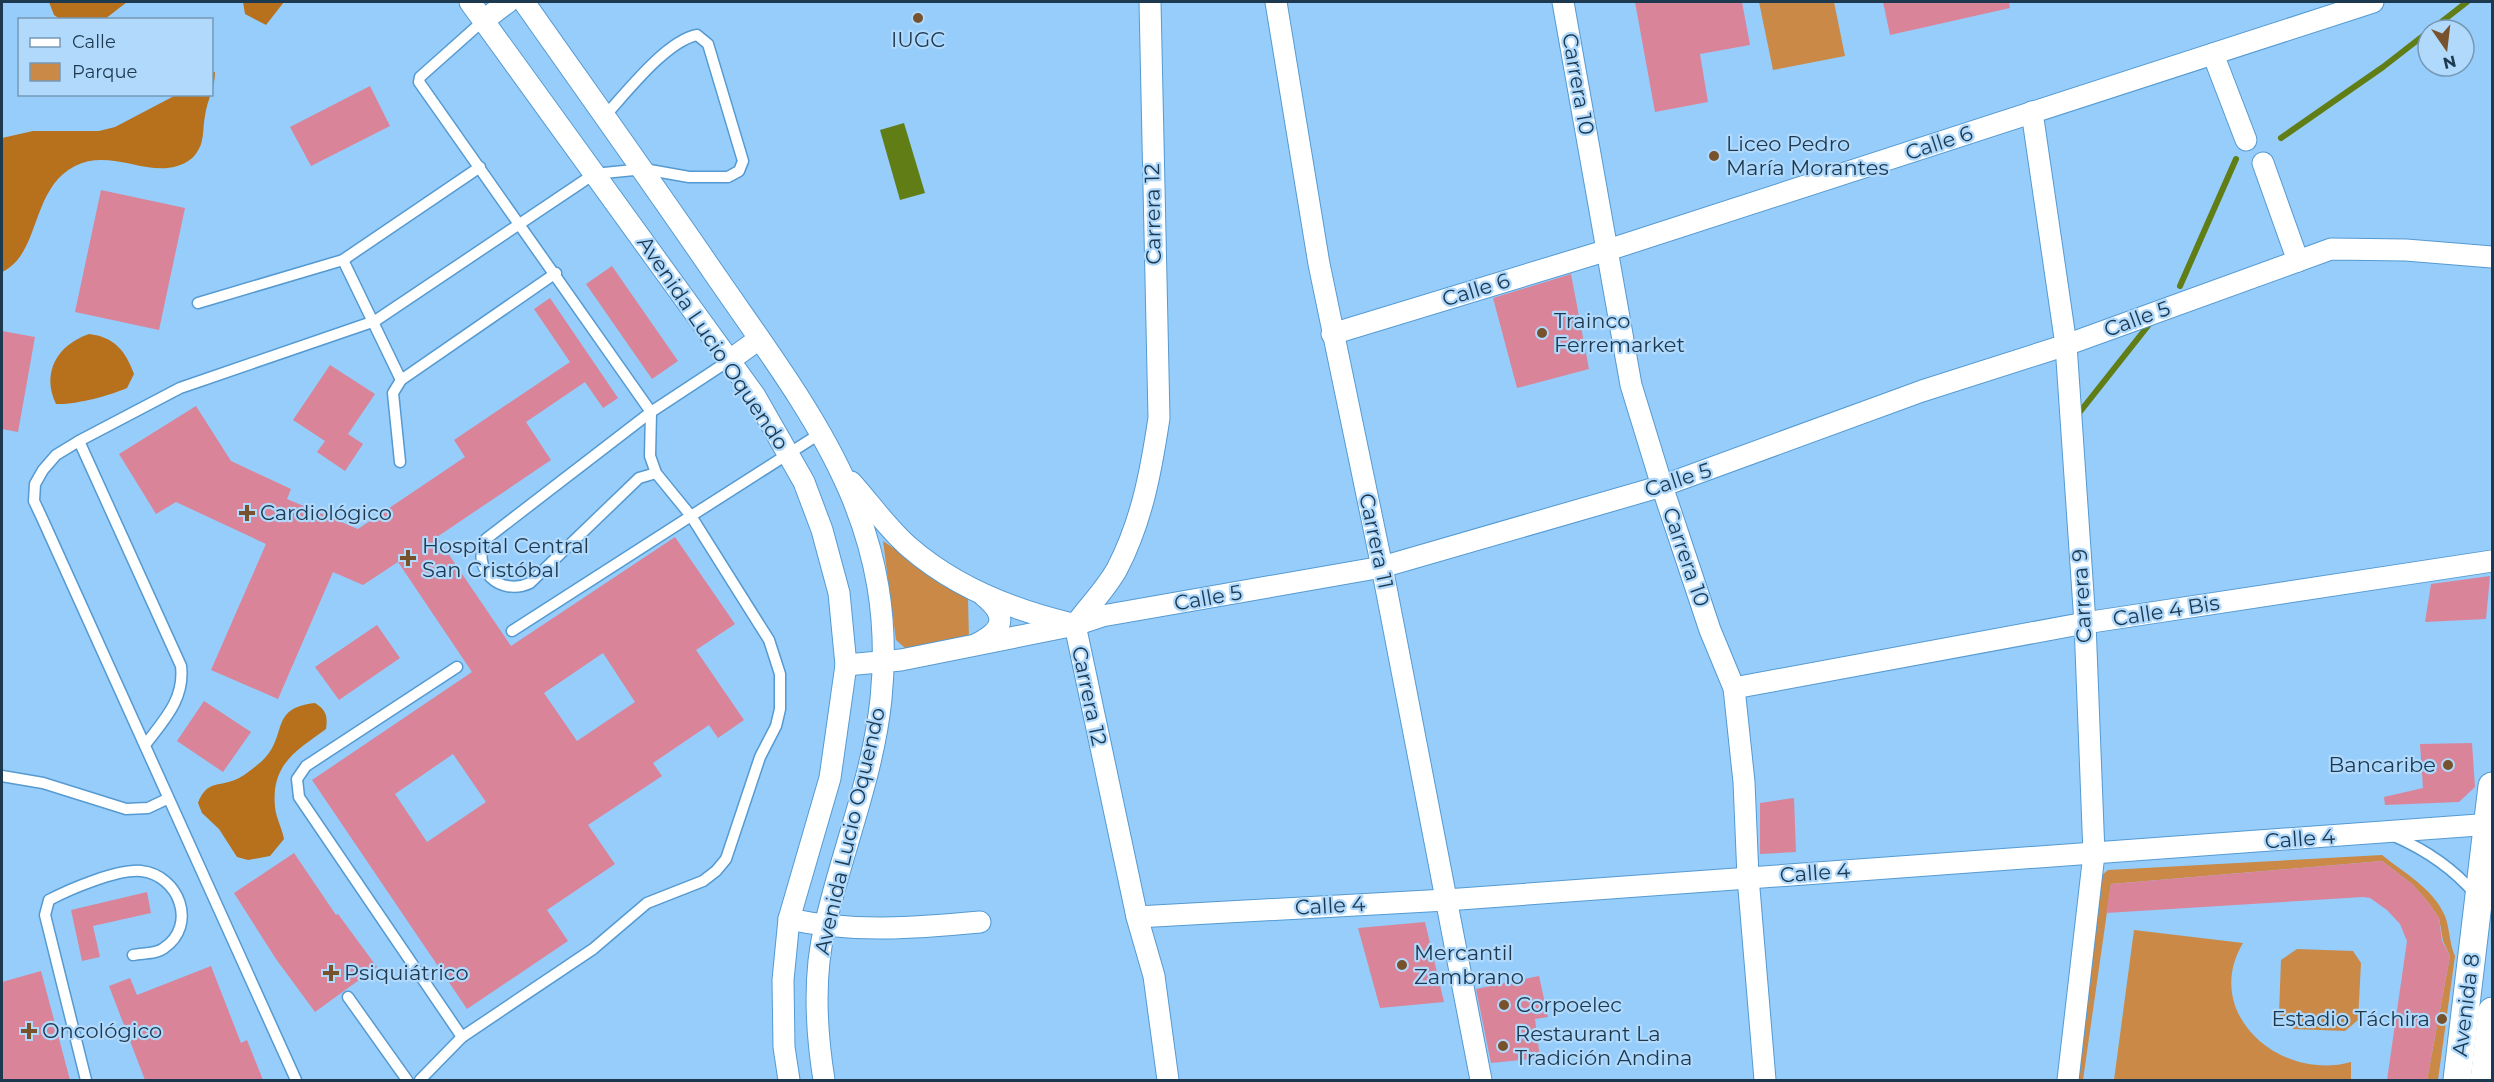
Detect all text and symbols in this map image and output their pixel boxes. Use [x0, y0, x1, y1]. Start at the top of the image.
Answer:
marker: IUGC [911, 11, 925, 25]
legend [18, 18, 213, 96]
north arrow [2416, 18, 2476, 78]
place label: IUGC [891, 27, 945, 52]
text: Calle [72, 31, 116, 53]
street label: Carrera 10 [1557, 31, 1600, 137]
text: N [2441, 51, 2458, 73]
text: Parque [72, 61, 138, 83]
street label: Calle 6 [1902, 120, 1976, 165]
place label: Liceo Pedro María Morantes [1726, 131, 1889, 180]
marker: Liceo Pedro María Morantes [1707, 149, 1721, 163]
street label: Carrera 12 [1139, 163, 1166, 265]
street label: Avenida Lucio Oquendo [632, 231, 794, 454]
street label: Calle 6 [1439, 267, 1513, 312]
street label: Calle 5 [2100, 295, 2173, 342]
place label: Trainco Ferremarket [1554, 308, 1685, 357]
marker: Trainco Ferremarket [1535, 326, 1549, 340]
street label: Calle 5 [1641, 457, 1714, 502]
street label: Carrera 11 [1354, 491, 1399, 591]
place label: Cardiológico [260, 500, 392, 525]
marker: Cardiológico [238, 504, 256, 522]
street label: Carrera 10 [1658, 504, 1715, 610]
place label: Hospital Central San Cristóbal [422, 533, 589, 582]
street label: Carrera 9 [2067, 548, 2096, 644]
marker: Hospital Central San Cristóbal [399, 549, 417, 567]
street label: Calle 5 [1172, 579, 1244, 616]
street label: Calle 4 Bis [2111, 590, 2221, 631]
street label: Carrera 12 [1067, 644, 1112, 748]
street label: Avenida Lucio Oquendo [809, 705, 890, 957]
place label: Bancaribe [2329, 752, 2436, 777]
marker: Bancaribe [2441, 758, 2455, 772]
street label: Calle 4 [2264, 824, 2336, 853]
street label: Calle 4 [1779, 858, 1851, 887]
street label: Calle 4 [1294, 891, 1366, 920]
place label: Mercantil Zambrano [1414, 940, 1524, 989]
street label: Avenida 8 [2447, 952, 2484, 1058]
marker: Mercantil Zambrano [1395, 958, 1409, 972]
place label: Psiquiátrico [344, 960, 469, 985]
marker: Psiquiátrico [322, 964, 340, 982]
place label: Corpoelec [1516, 992, 1622, 1017]
marker: Corpoelec [1497, 998, 1511, 1012]
place label: Estadio Táchira [2272, 1006, 2430, 1031]
marker: Estadio Táchira [2435, 1012, 2449, 1026]
place label: Oncológico [42, 1018, 162, 1043]
place label: Restaurant La Tradición Andina [1515, 1021, 1693, 1070]
marker: Oncológico [20, 1022, 38, 1040]
marker: Restaurant La Tradición Andina [1496, 1039, 1510, 1053]

